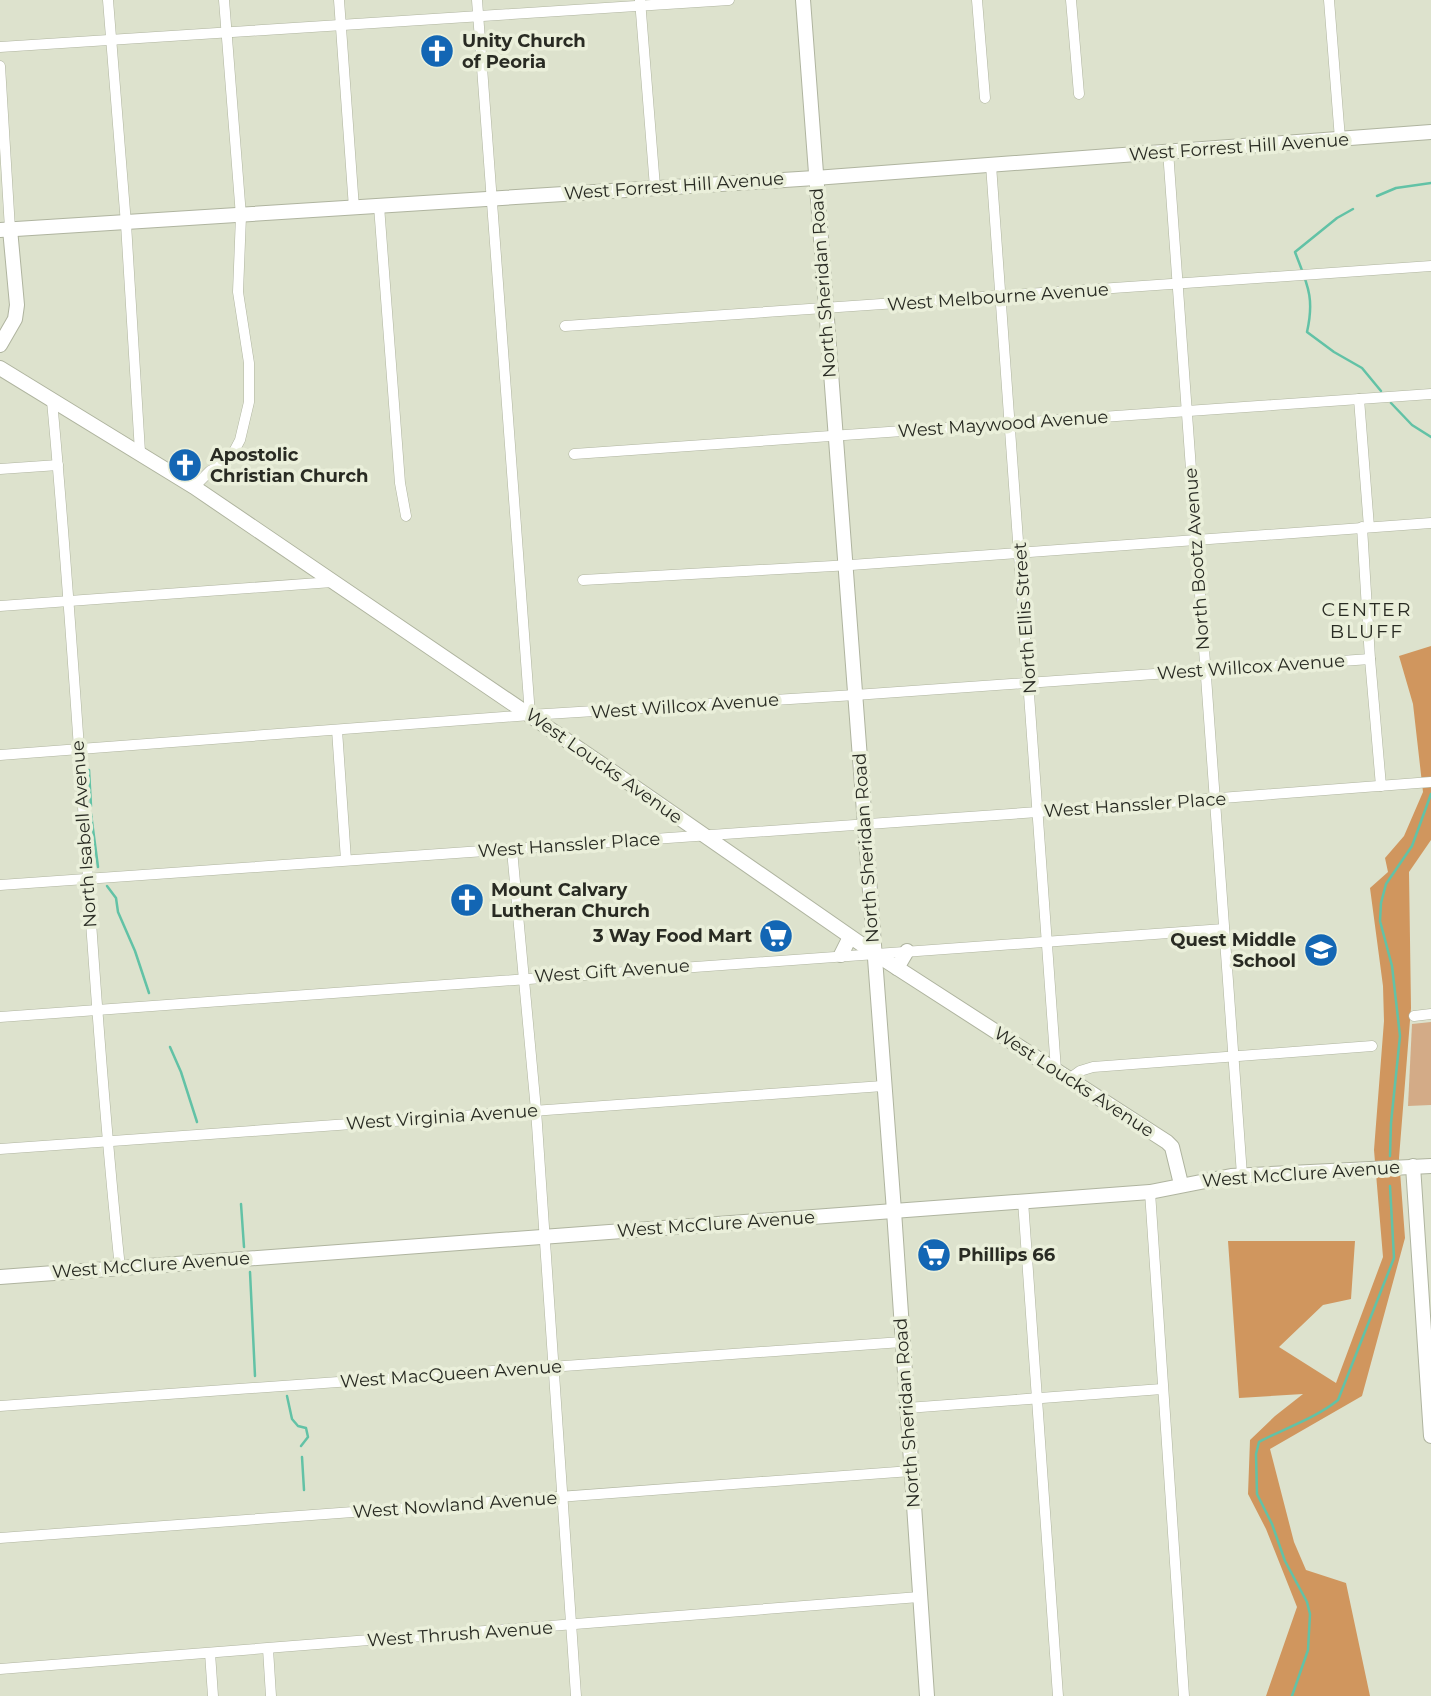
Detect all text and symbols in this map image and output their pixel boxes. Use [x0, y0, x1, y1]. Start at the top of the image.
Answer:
place label: Unity Church of Peoria [462, 30, 586, 73]
church icon: Unity Church of Peoria [418, 32, 456, 70]
street label: West Forrest Hill Avenue [1128, 128, 1350, 166]
street label: West Forrest Hill Avenue [563, 167, 785, 205]
street label: North Sheridan Road [805, 187, 841, 379]
street label: West Melbourne Avenue [887, 278, 1110, 316]
street label: West Maywood Avenue [897, 406, 1109, 442]
place label: Apostolic Christian Church [209, 444, 368, 487]
church icon: Apostolic Christian Church [166, 446, 204, 484]
street label: North Bootz Avenue [1180, 467, 1214, 651]
street label: North Ellis Street [1009, 541, 1041, 695]
district label: CENTER BLUFF [1322, 598, 1412, 643]
street label: West Willcox Avenue [1156, 649, 1346, 685]
street label: West Willcox Avenue [590, 688, 780, 724]
street label: West Loucks Avenue [521, 704, 687, 829]
street label: North Isabell Avenue [66, 739, 102, 928]
street label: North Sheridan Road [848, 752, 884, 944]
street label: West Hanssler Place [1043, 788, 1227, 822]
street label: West Hanssler Place [477, 828, 661, 862]
place label: Mount Calvary Lutheran Church [491, 879, 650, 922]
church icon: Mount Calvary Lutheran Church [448, 881, 486, 919]
supermarket icon: 3 Way Food Mart [757, 917, 795, 955]
place label: 3 Way Food Mart [592, 925, 752, 947]
place label: Quest Middle School [1170, 929, 1296, 972]
school or university icon: Quest Middle School [1302, 931, 1340, 969]
street label: West Gift Avenue [534, 955, 690, 987]
street label: West Loucks Avenue [990, 1022, 1158, 1142]
street label: West Virginia Avenue [345, 1099, 539, 1135]
street label: West McClure Avenue [1201, 1156, 1401, 1192]
street label: West McClure Avenue [616, 1206, 816, 1242]
supermarket icon: Phillips 66 [915, 1236, 953, 1274]
place label: Phillips 66 [958, 1244, 1056, 1266]
street label: West McClure Avenue [51, 1247, 251, 1283]
street label: North Sheridan Road [889, 1317, 925, 1509]
street label: West MacQueen Avenue [339, 1355, 563, 1393]
street label: West Nowland Avenue [352, 1487, 558, 1523]
street label: West Thrush Avenue [366, 1617, 554, 1651]

